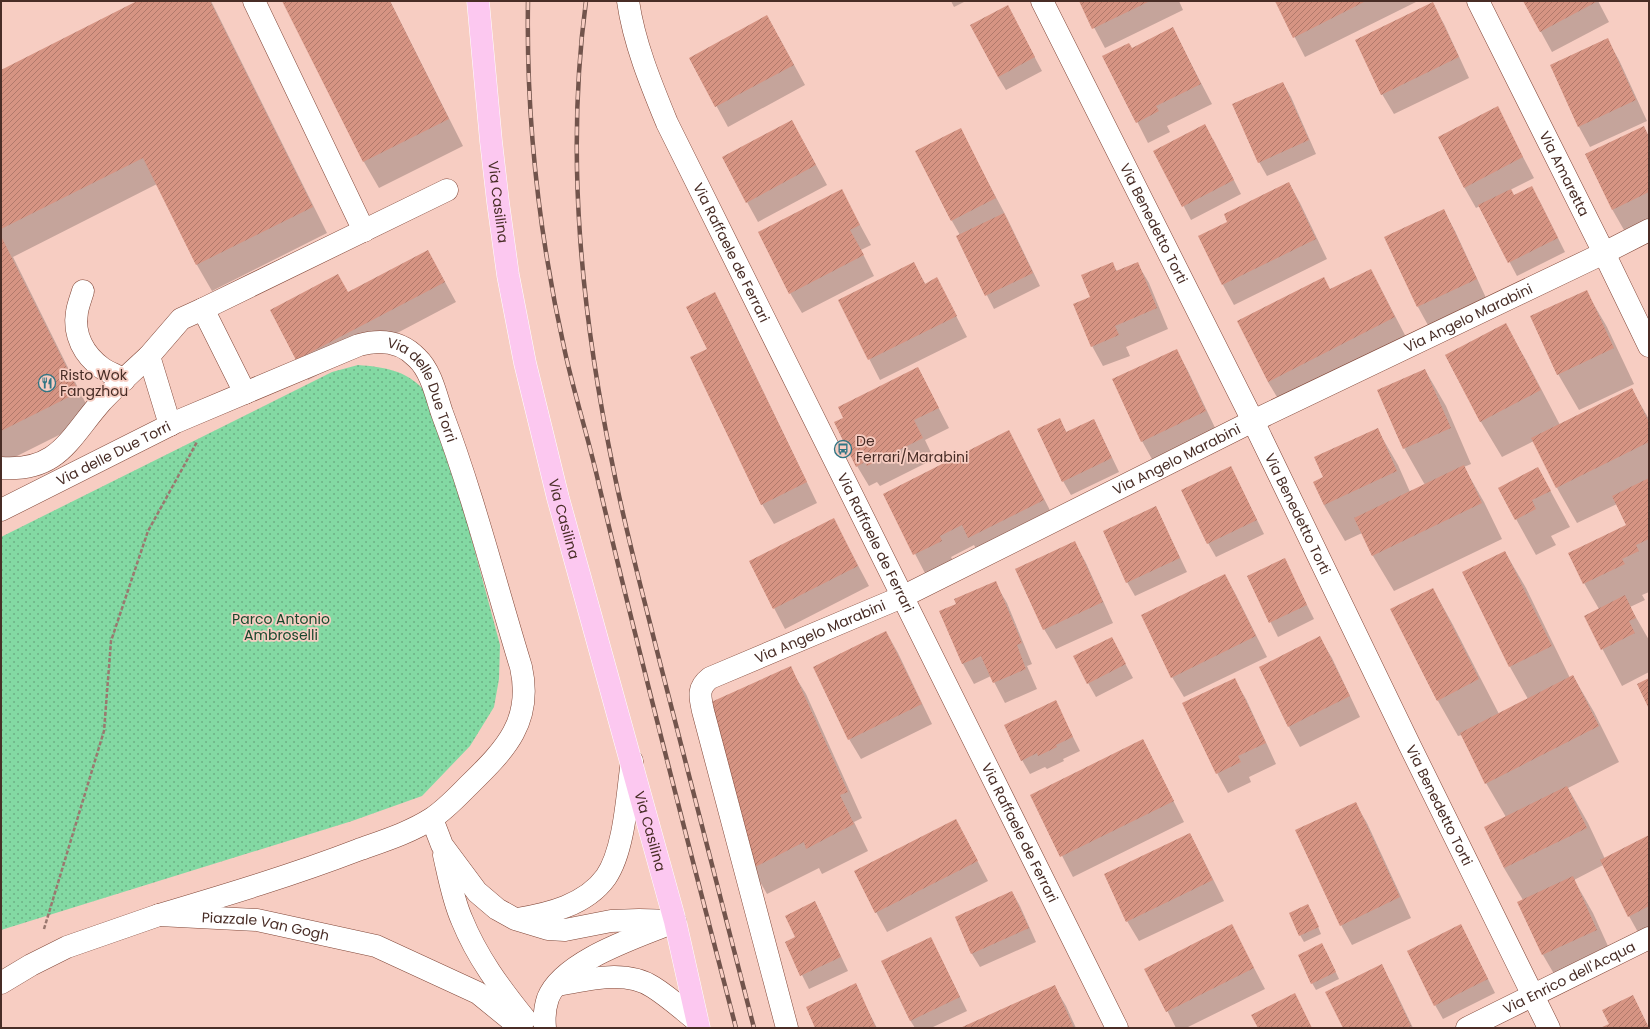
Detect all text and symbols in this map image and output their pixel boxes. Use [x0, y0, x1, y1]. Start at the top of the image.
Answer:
street label: Via Amaretta [1535, 128, 1594, 220]
street label: Via Casilina [483, 160, 514, 244]
street label: Via Benedetto Torti [1115, 160, 1192, 287]
street label: Via Raffaele de Ferrari [688, 179, 775, 326]
street label: Via Angelo Marabini [1400, 279, 1536, 357]
street label: Via delle Due Torri [385, 332, 462, 445]
place label: Risto Wok Fangzhou [60, 365, 128, 401]
restaurant icon: Risto Wok Fangzhou [37, 373, 57, 393]
street label: Via delle Due Torri [53, 416, 174, 491]
street label: Via Angelo Marabini [1109, 419, 1244, 500]
place label: De Ferrari/Marabini [856, 431, 969, 467]
bus stop icon: De Ferrari/Marabini [833, 439, 853, 459]
street label: Via Benedetto Torti [1260, 450, 1336, 578]
street label: Via Raffaele de Ferrari [832, 469, 919, 616]
street label: Via Casilina [544, 477, 584, 561]
street label: Via Angelo Marabini [752, 595, 889, 668]
park label: Parco Antonio Ambroselli [232, 609, 330, 645]
street label: Via Benedetto Torti [1401, 741, 1477, 869]
street label: Via Raffaele de Ferrari [977, 759, 1063, 906]
street label: Via Casilina [630, 789, 671, 874]
street label: Piazzale Van Gogh [201, 907, 331, 946]
street label: Via Enrico dell'Acqua [1500, 936, 1639, 1019]

